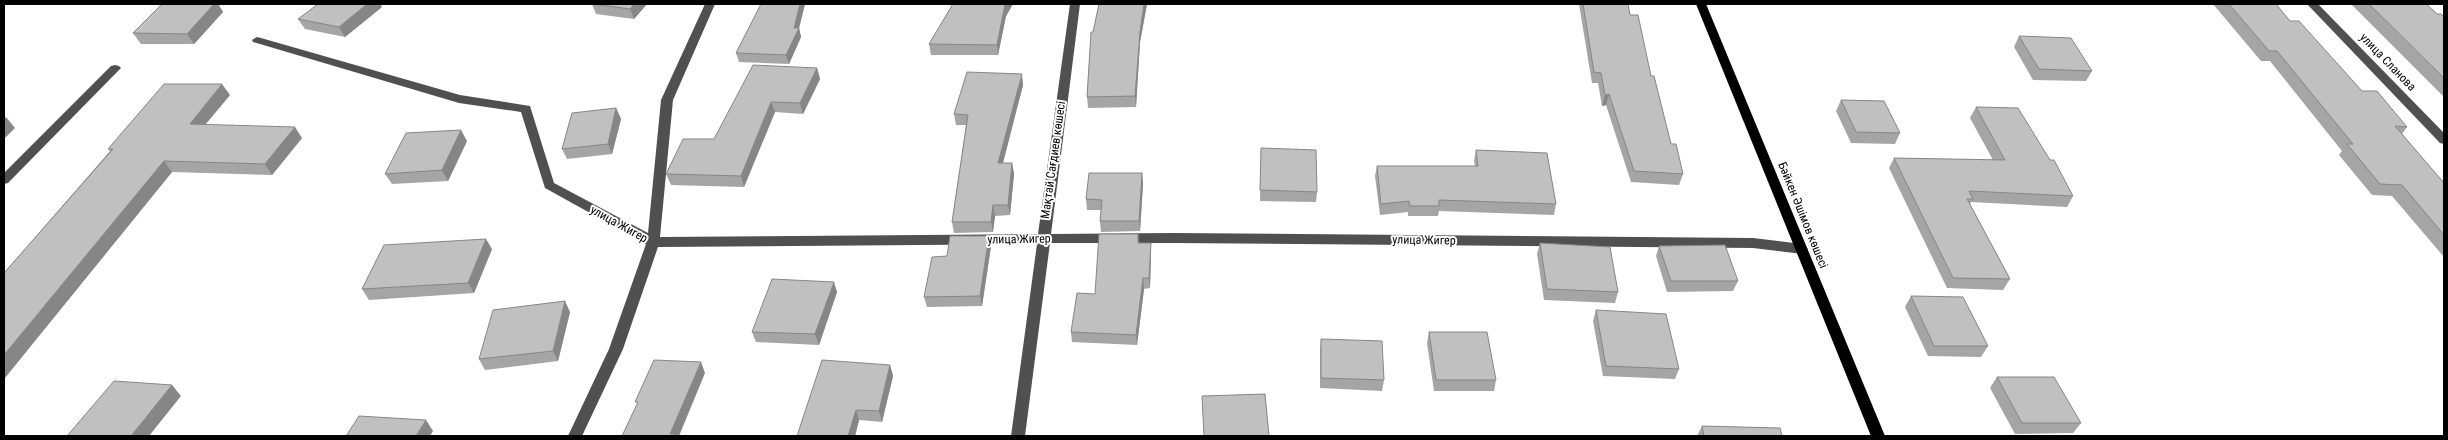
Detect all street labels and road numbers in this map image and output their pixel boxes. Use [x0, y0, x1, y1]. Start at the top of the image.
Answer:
street label: улица Сланова [2357, 30, 2419, 94]
street label: Мақтай Сағдиев көшесі [1038, 100, 1068, 220]
street label: Бәйкен Әшімов көшесі [1775, 160, 1831, 270]
street label: улица Жигер [588, 203, 650, 245]
street label: улица Жигер [987, 231, 1051, 247]
street label: улица Жигер [1392, 232, 1456, 248]

